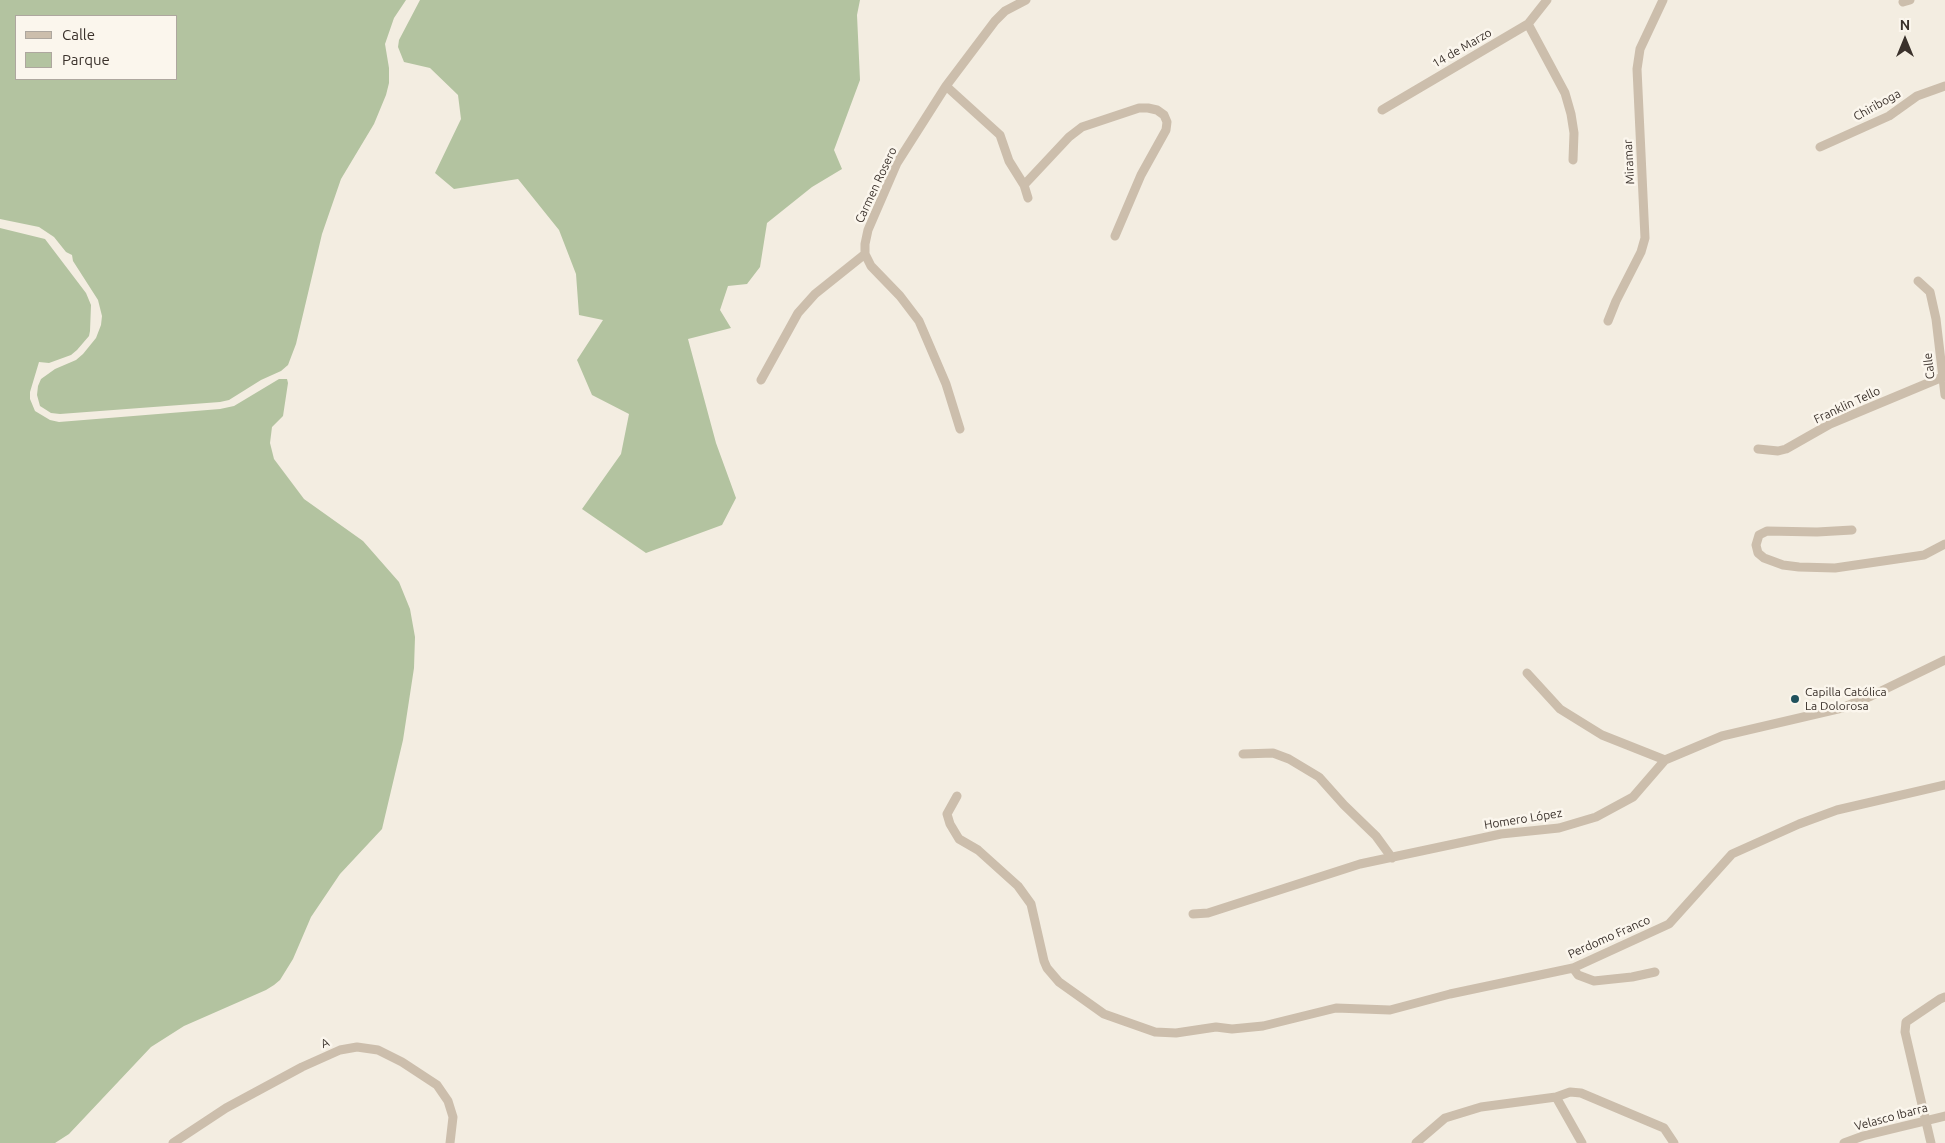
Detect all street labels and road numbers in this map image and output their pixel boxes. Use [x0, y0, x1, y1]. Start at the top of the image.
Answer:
street label: 14 de Marzo [1430, 25, 1494, 71]
street label: Chiriboga [1851, 86, 1903, 124]
street label: Miramar [1621, 139, 1637, 185]
street label: Carmen Rosero [852, 145, 900, 225]
street label: Calle [1920, 352, 1938, 380]
street label: Franklin Tello [1812, 383, 1882, 427]
street label: Homero López [1483, 806, 1563, 832]
street label: Perdomo Franco [1566, 912, 1652, 962]
street label: A [319, 1035, 331, 1051]
street label: Velasco Ibarra [1853, 1100, 1929, 1134]

